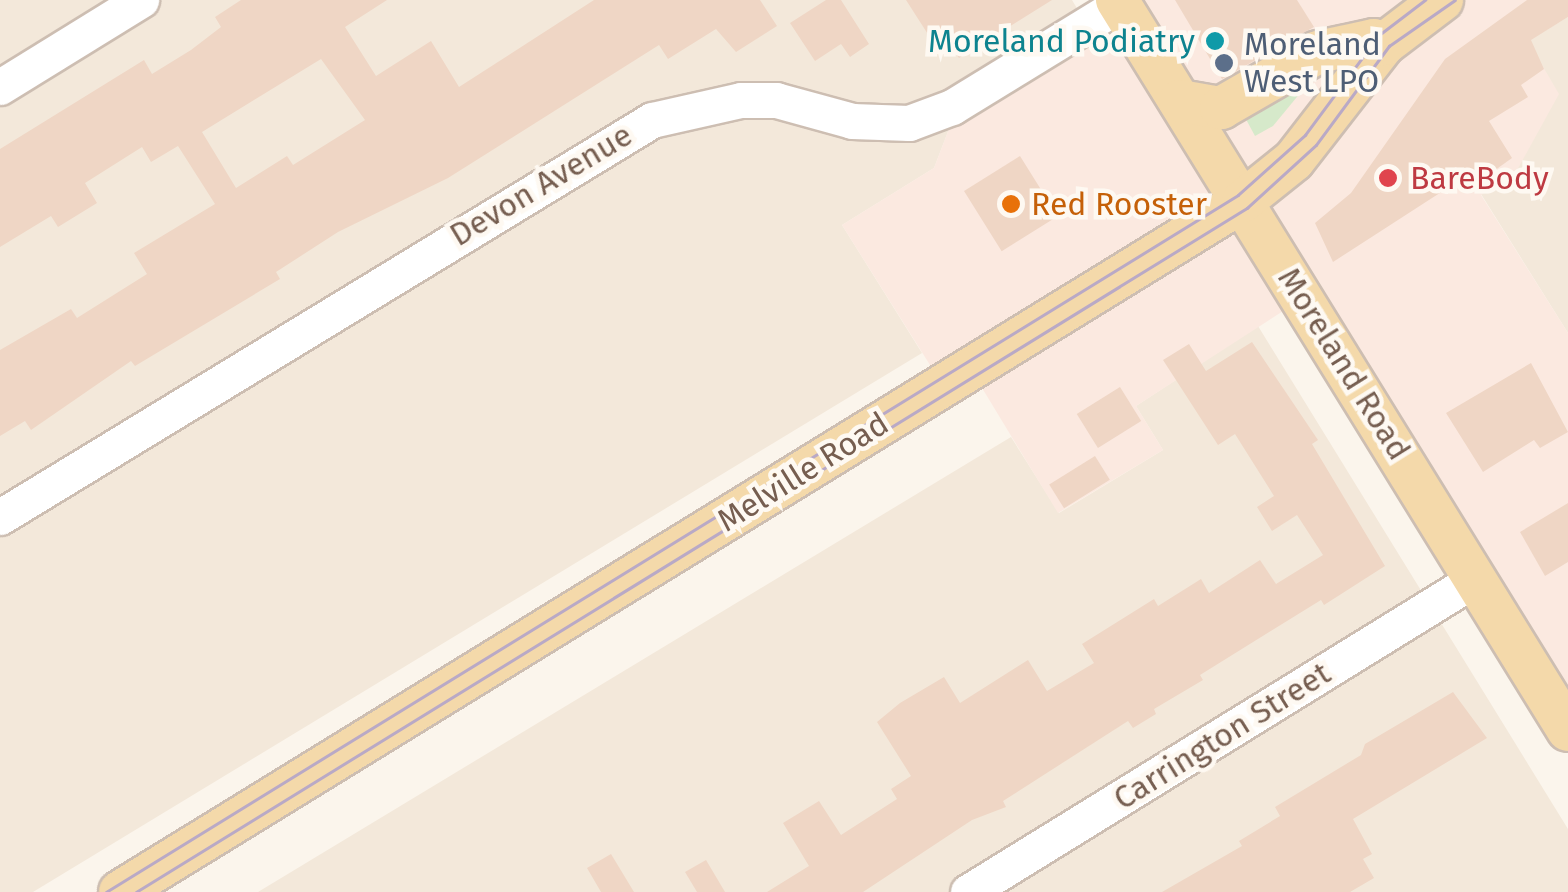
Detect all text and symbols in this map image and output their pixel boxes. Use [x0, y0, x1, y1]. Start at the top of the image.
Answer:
place label: Moreland Podiatry [928, 22, 1195, 60]
place label: Moreland West LPO [1244, 26, 1381, 101]
marker: Moreland Podiatry [1204, 30, 1226, 52]
marker: Moreland West LPO [1213, 52, 1235, 74]
street label: Devon Avenue [443, 116, 639, 254]
place label: BareBody [1410, 159, 1549, 197]
marker: BareBody [1375, 165, 1401, 191]
place label: Red Rooster [1031, 185, 1207, 223]
marker: Red Rooster [1000, 193, 1022, 215]
street label: Moreland Road [1270, 261, 1418, 467]
street label: Melville Road [710, 404, 896, 540]
street label: Carrington Street [1107, 654, 1337, 818]

